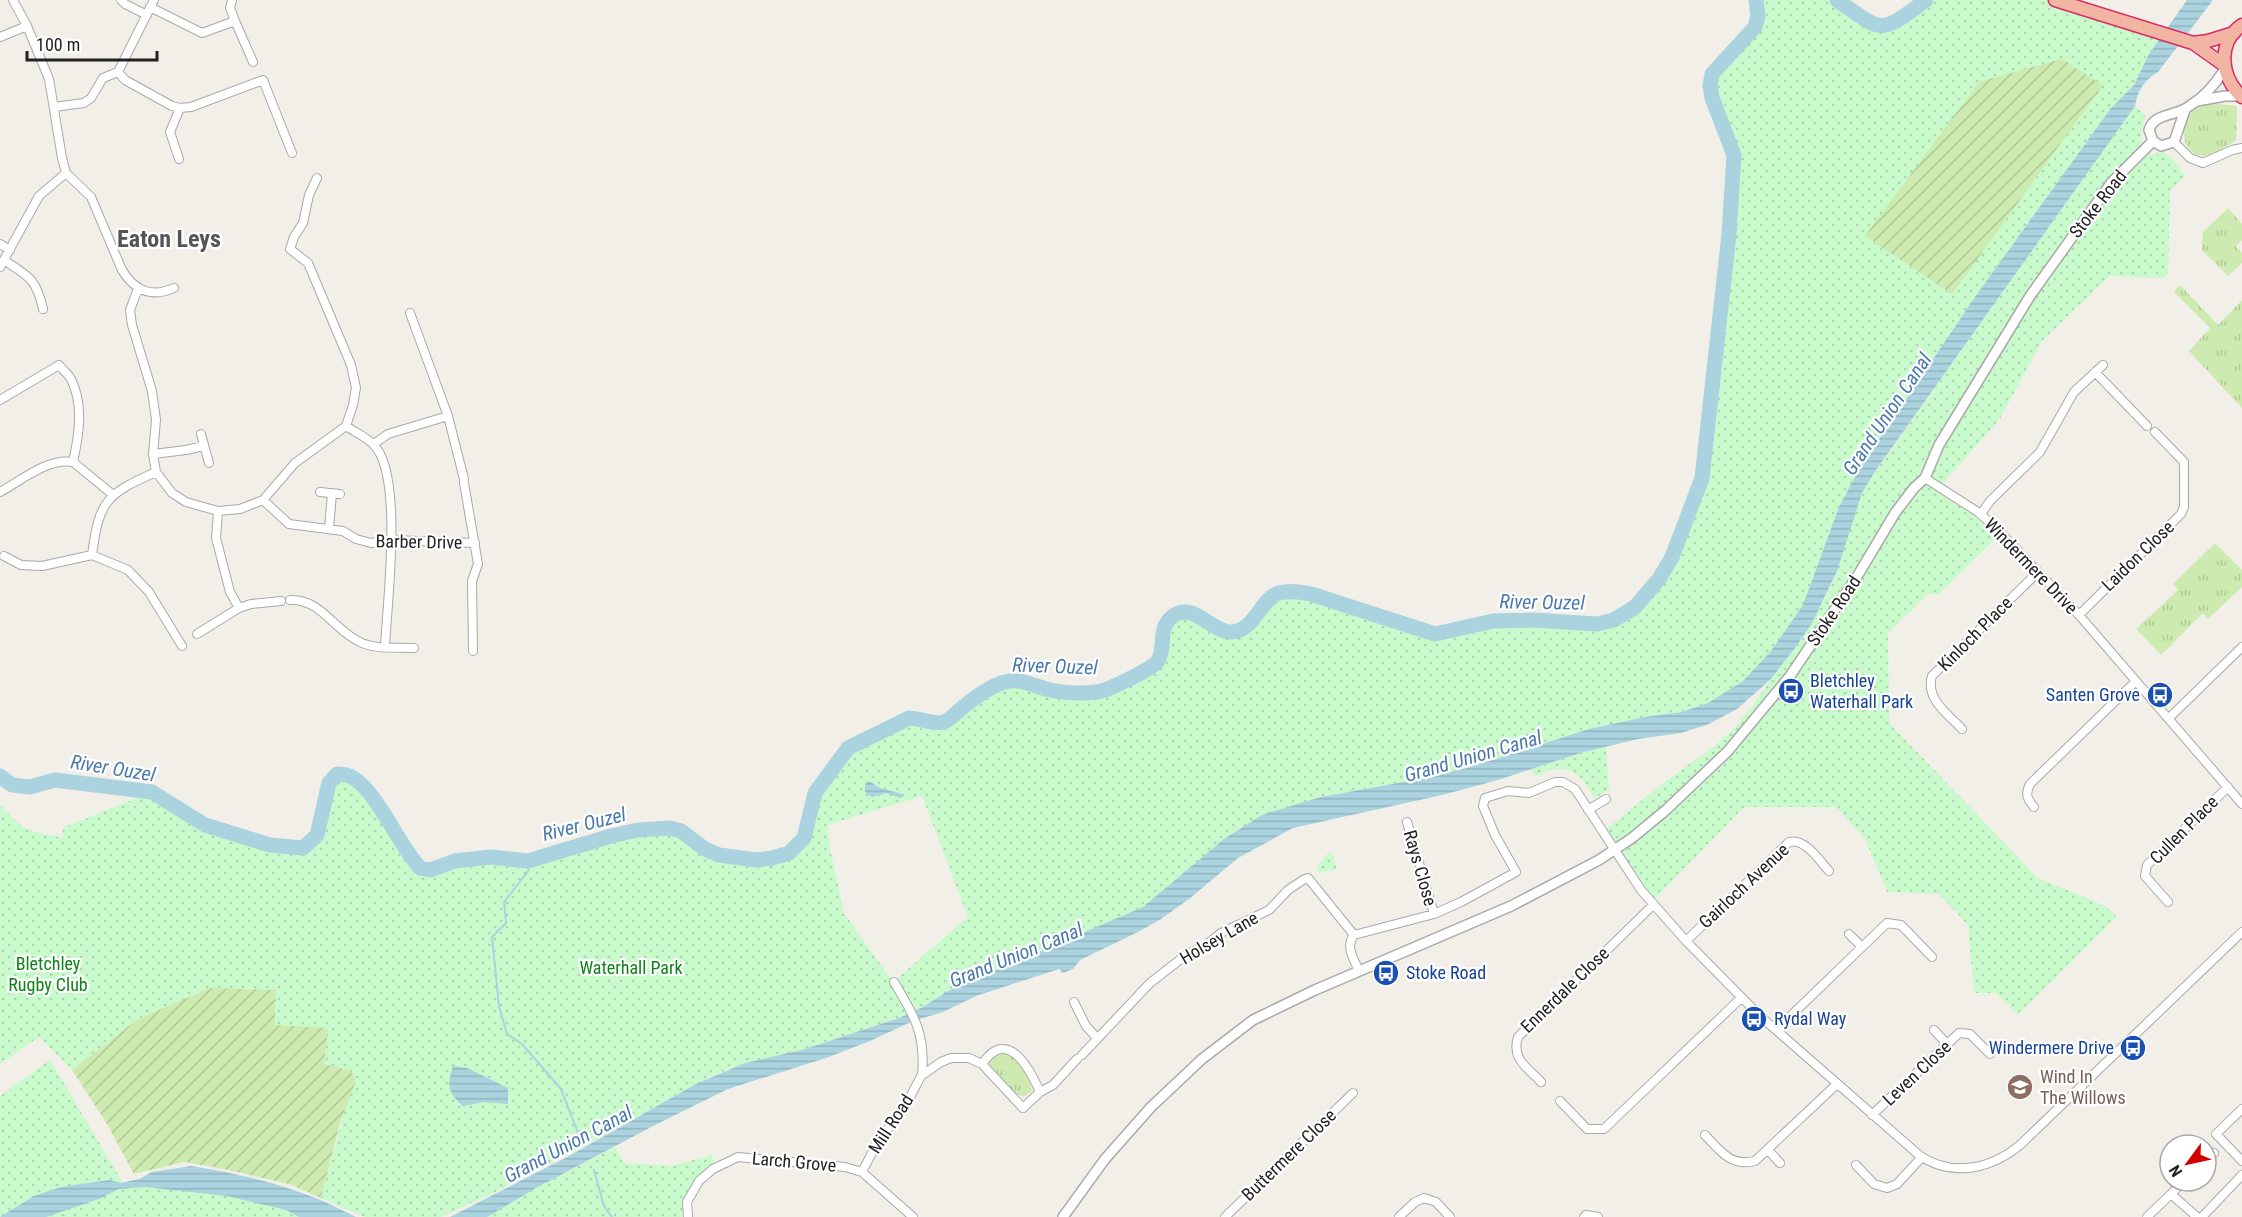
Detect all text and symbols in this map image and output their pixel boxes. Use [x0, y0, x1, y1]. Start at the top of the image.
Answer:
scale bar [27, 24, 158, 62]
text: 100 m [36, 34, 80, 55]
street label: Stoke Road [2065, 166, 2131, 242]
district label: Eaton Leys [117, 225, 221, 253]
water label: Grand Union Canal [1837, 348, 1937, 479]
street label: Windermere Drive [1980, 513, 2082, 618]
street label: Laidon Close [2097, 516, 2178, 595]
street label: Barber Drive [375, 530, 463, 553]
street label: Stoke Road [1802, 572, 1865, 650]
water label: River Ouzel [1499, 589, 1585, 615]
street label: Kinloch Place [1933, 592, 2016, 675]
water label: River Ouzel [1012, 653, 1099, 680]
place label: Bletchley Waterhall Park [1810, 670, 1913, 712]
bus stop icon: Bletchley Waterhall Park [1776, 676, 1806, 706]
bus stop icon: Santen Grove [2145, 680, 2175, 710]
place label: Santen Grove [2046, 684, 2140, 705]
water label: Grand Union Canal [1402, 725, 1545, 787]
water label: River Ouzel [69, 749, 158, 787]
street label: Cullen Place [2145, 791, 2222, 868]
water label: River Ouzel [540, 802, 629, 846]
street label: Rays Close [1400, 828, 1441, 908]
street label: Gairloch Avenue [1694, 839, 1793, 933]
street label: Holsey Lane [1176, 907, 1262, 968]
water label: Grand Union Canal [946, 917, 1087, 993]
street label: Ennerdale Close [1516, 942, 1613, 1037]
park label: Bletchley Rugby Club [8, 953, 88, 995]
park label: Waterhall Park [579, 957, 683, 978]
bus stop icon: Stoke Road [1371, 958, 1401, 988]
place label: Stoke Road [1406, 962, 1486, 983]
bus stop icon: Rydal Way [1739, 1004, 1769, 1034]
place label: Rydal Way [1774, 1008, 1847, 1029]
bus stop icon: Windermere Drive [2118, 1033, 2148, 1063]
street label: Leven Close [1878, 1036, 1955, 1110]
place label: Windermere Drive [1989, 1037, 2114, 1058]
place label: Wind In The Willows [2040, 1066, 2126, 1108]
school or university icon: Wind In The Willows [2005, 1072, 2035, 1102]
street label: Mill Road [864, 1090, 917, 1157]
water label: Grand Union Canal [500, 1100, 637, 1188]
street label: Buttermere Close [1237, 1104, 1340, 1205]
north arrow [2158, 1133, 2218, 1193]
street label: Larch Grove [751, 1147, 837, 1176]
text: N [2165, 1162, 2186, 1180]

